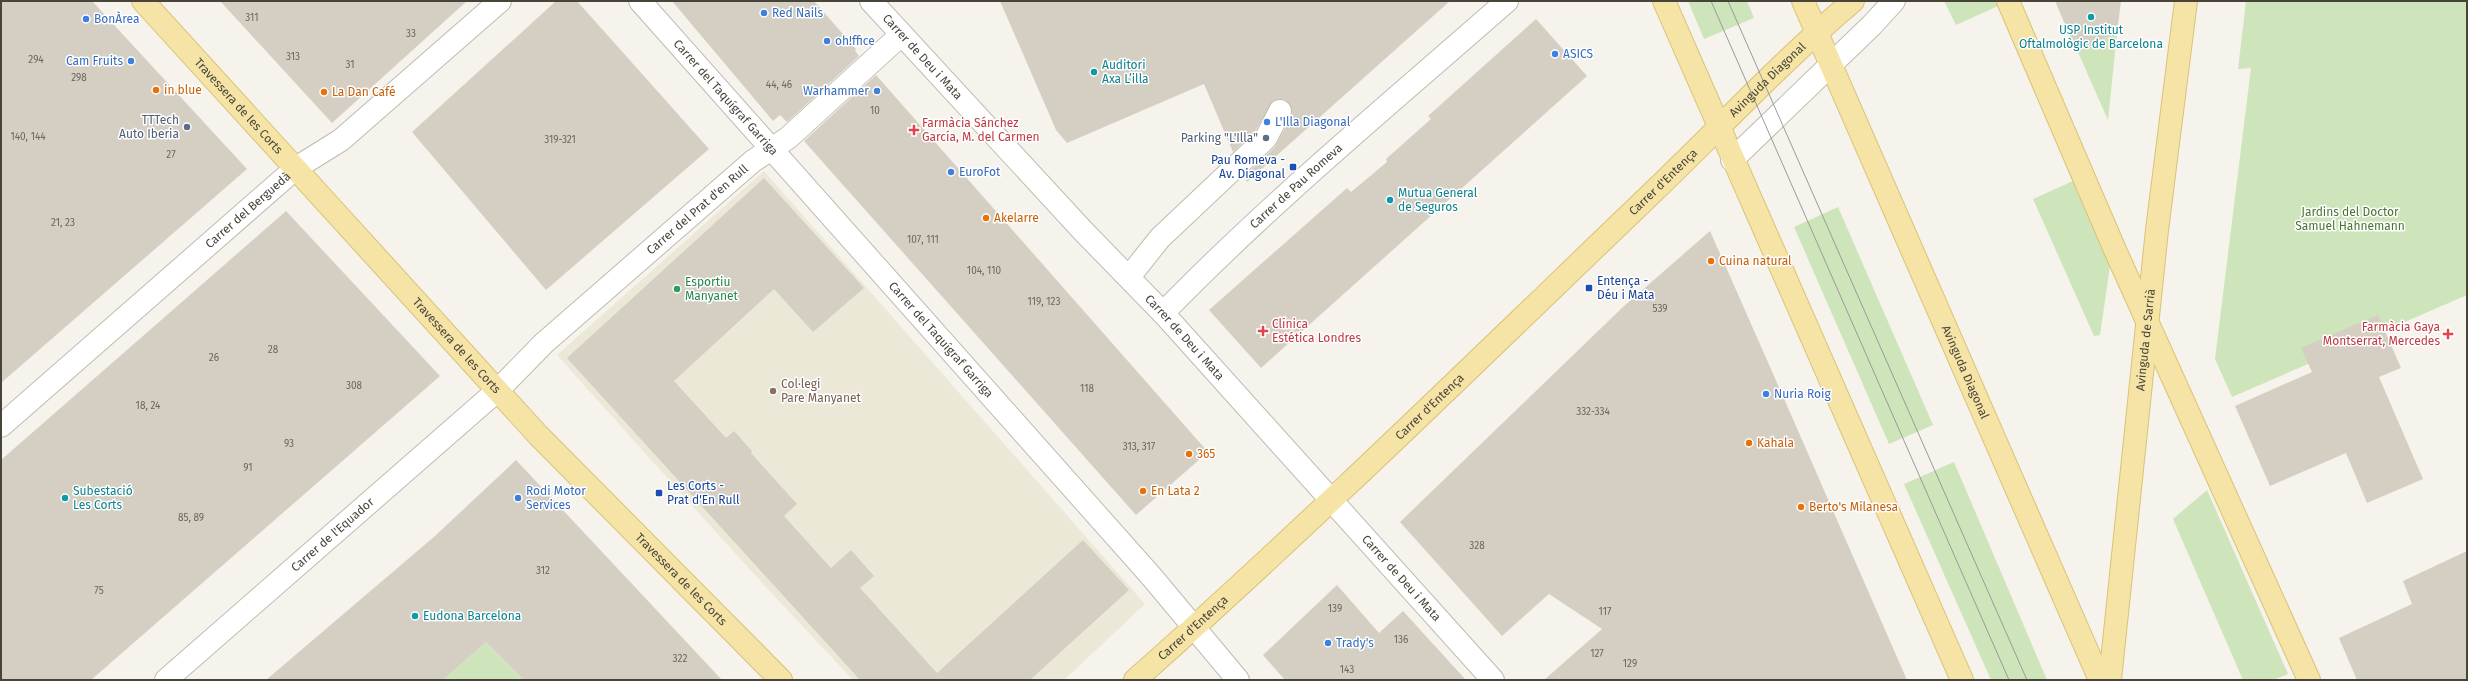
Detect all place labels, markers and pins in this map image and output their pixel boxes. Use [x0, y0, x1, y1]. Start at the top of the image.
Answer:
place label: Red Nails [772, 6, 824, 20]
marker: Red Nails [759, 8, 769, 18]
place label: BonÀrea [94, 11, 139, 26]
marker: USP Institut Oftalmològic de Barcelona [2086, 12, 2096, 22]
marker: BonÀrea [81, 14, 91, 24]
place label: USP Institut Oftalmològic de Barcelona [2019, 23, 2163, 51]
place label: oh!ffice [835, 34, 875, 48]
marker: oh!ffice [822, 36, 832, 46]
place label: ASICS [1563, 47, 1594, 61]
marker: ASICS [1550, 49, 1560, 59]
place label: Cam Fruits [66, 54, 123, 68]
marker: Cam Fruits [126, 56, 136, 66]
place label: Auditori Axa L’illa [1102, 58, 1149, 86]
marker: Auditori Axa L’illa [1089, 67, 1099, 77]
place label: in blue [164, 83, 202, 97]
place label: Warhammer [803, 84, 869, 98]
marker: in blue [151, 85, 161, 95]
place label: La Dan Café [332, 85, 395, 99]
marker: Warhammer [872, 86, 882, 96]
marker: La Dan Café [319, 87, 329, 97]
place label: TTTech Auto Iberia [119, 113, 179, 141]
place label: L'Illa Diagonal [1275, 115, 1351, 129]
place label: Farmàcia Sánchez García, M. del Carmen [922, 116, 1040, 144]
marker: L'Illa Diagonal [1262, 117, 1272, 127]
marker: TTTech Auto Iberia [182, 122, 192, 132]
marker: Farmàcia Sánchez García, M. del Carmen [909, 125, 919, 135]
place label: Parking "L'Illa" [1181, 131, 1258, 145]
marker: Parking "L'Illa" [1261, 133, 1271, 143]
place label: Pau Romeva - Av. Diagonal [1211, 153, 1285, 181]
marker: Pau Romeva - Av. Diagonal [1288, 162, 1298, 172]
place label: EuroFot [959, 165, 1001, 179]
marker: EuroFot [946, 167, 956, 177]
place label: Mutua General de Seguros [1398, 186, 1478, 214]
marker: Mutua General de Seguros [1385, 195, 1395, 205]
place label: Akelarre [994, 211, 1039, 225]
marker: Akelarre [981, 213, 991, 223]
place label: Cuina natural [1719, 254, 1792, 268]
marker: Cuina natural [1706, 256, 1716, 266]
place label: Entença - Déu i Mata [1597, 274, 1655, 302]
place label: Esportiu Manyanet [685, 275, 739, 303]
marker: Entença - Déu i Mata [1584, 283, 1594, 293]
marker: Esportiu Manyanet [672, 284, 682, 294]
place label: Clínica Estética Londres [1272, 317, 1361, 345]
place label: Farmàcia Gaya Montserrat, Mercedes [2323, 320, 2440, 348]
marker: Clínica Estética Londres [1257, 325, 1269, 337]
marker: Farmàcia Gaya Montserrat, Mercedes [2443, 329, 2453, 339]
place label: Col·legi Pare Manyanet [781, 377, 861, 405]
marker: Col·legi Pare Manyanet [768, 386, 778, 396]
place label: Nuria Roig [1774, 387, 1831, 401]
marker: Nuria Roig [1761, 389, 1771, 399]
place label: Kahala [1757, 436, 1794, 450]
marker: Kahala [1744, 438, 1754, 448]
place label: 365 [1197, 447, 1215, 461]
marker: 365 [1184, 449, 1194, 459]
place label: Les Corts - Prat d'En Rull [667, 479, 740, 507]
place label: Subestació Les Corts [73, 484, 133, 512]
place label: Rodi Motor Services [526, 484, 586, 512]
place label: En Lata 2 [1151, 484, 1200, 498]
marker: En Lata 2 [1138, 486, 1148, 496]
marker: Les Corts - Prat d'En Rull [654, 488, 664, 498]
marker: Subestació Les Corts [60, 493, 70, 503]
marker: Rodi Motor Services [513, 493, 523, 503]
place label: Berto's Milanesa [1809, 500, 1898, 514]
marker: Berto's Milanesa [1796, 502, 1806, 512]
place label: Eudona Barcelona [423, 609, 521, 623]
marker: Eudona Barcelona [410, 611, 420, 621]
place label: Trady's [1336, 636, 1374, 650]
marker: Trady's [1323, 638, 1333, 648]

